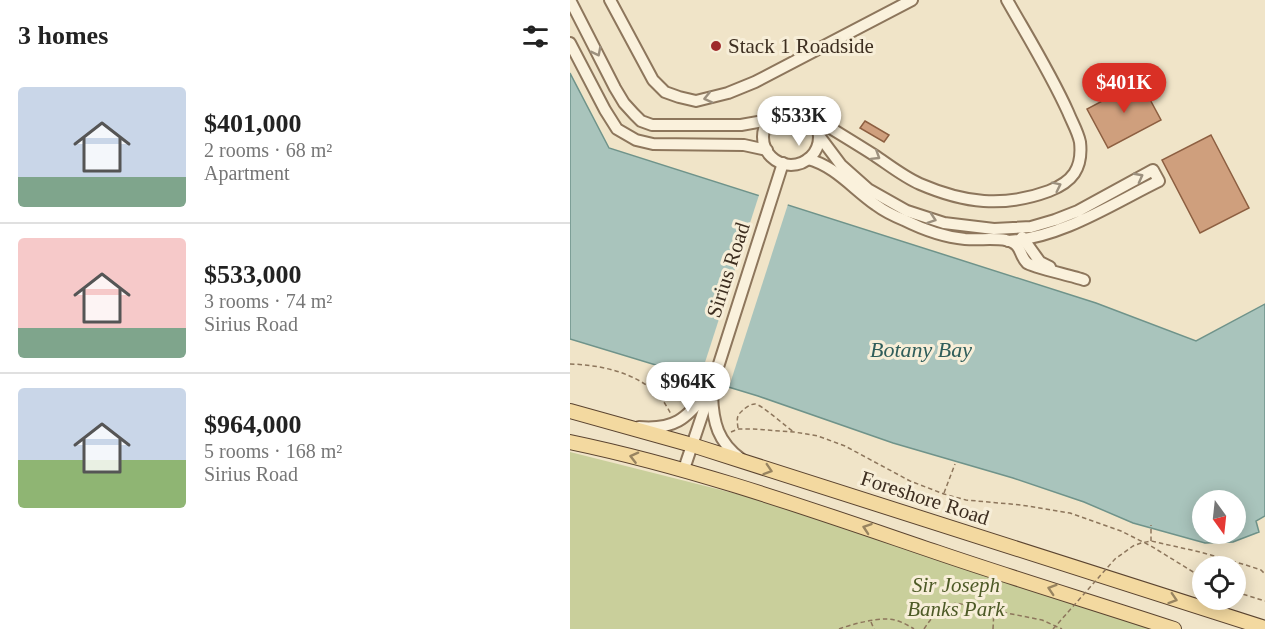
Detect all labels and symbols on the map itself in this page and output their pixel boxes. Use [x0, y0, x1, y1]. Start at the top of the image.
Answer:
place label: Stack 1 Roadside [728, 34, 874, 58]
marker: Stack 1 Roadside [709, 39, 723, 53]
one-way arrow [590, 46, 601, 57]
pin: $401K [1082, 63, 1166, 114]
one-way arrow [703, 91, 713, 104]
pin: $533K [757, 96, 841, 147]
one-way arrow [869, 149, 880, 160]
one-way arrow [1133, 173, 1144, 185]
one-way arrow [1051, 182, 1062, 194]
one-way arrow [926, 212, 937, 225]
street label: Sirius Road [701, 219, 755, 321]
water label: Botany Bay [870, 337, 972, 362]
pin: $964K [646, 362, 730, 413]
one-way arrow [629, 452, 639, 465]
one-way arrow [762, 462, 773, 475]
street label: Foreshore Road [858, 466, 993, 530]
north arrow [1192, 490, 1246, 544]
one-way arrow [862, 523, 872, 536]
park label: Sir Joseph Banks Park [907, 573, 1005, 621]
one-way arrow [1047, 584, 1058, 597]
one-way arrow [1167, 592, 1178, 604]

